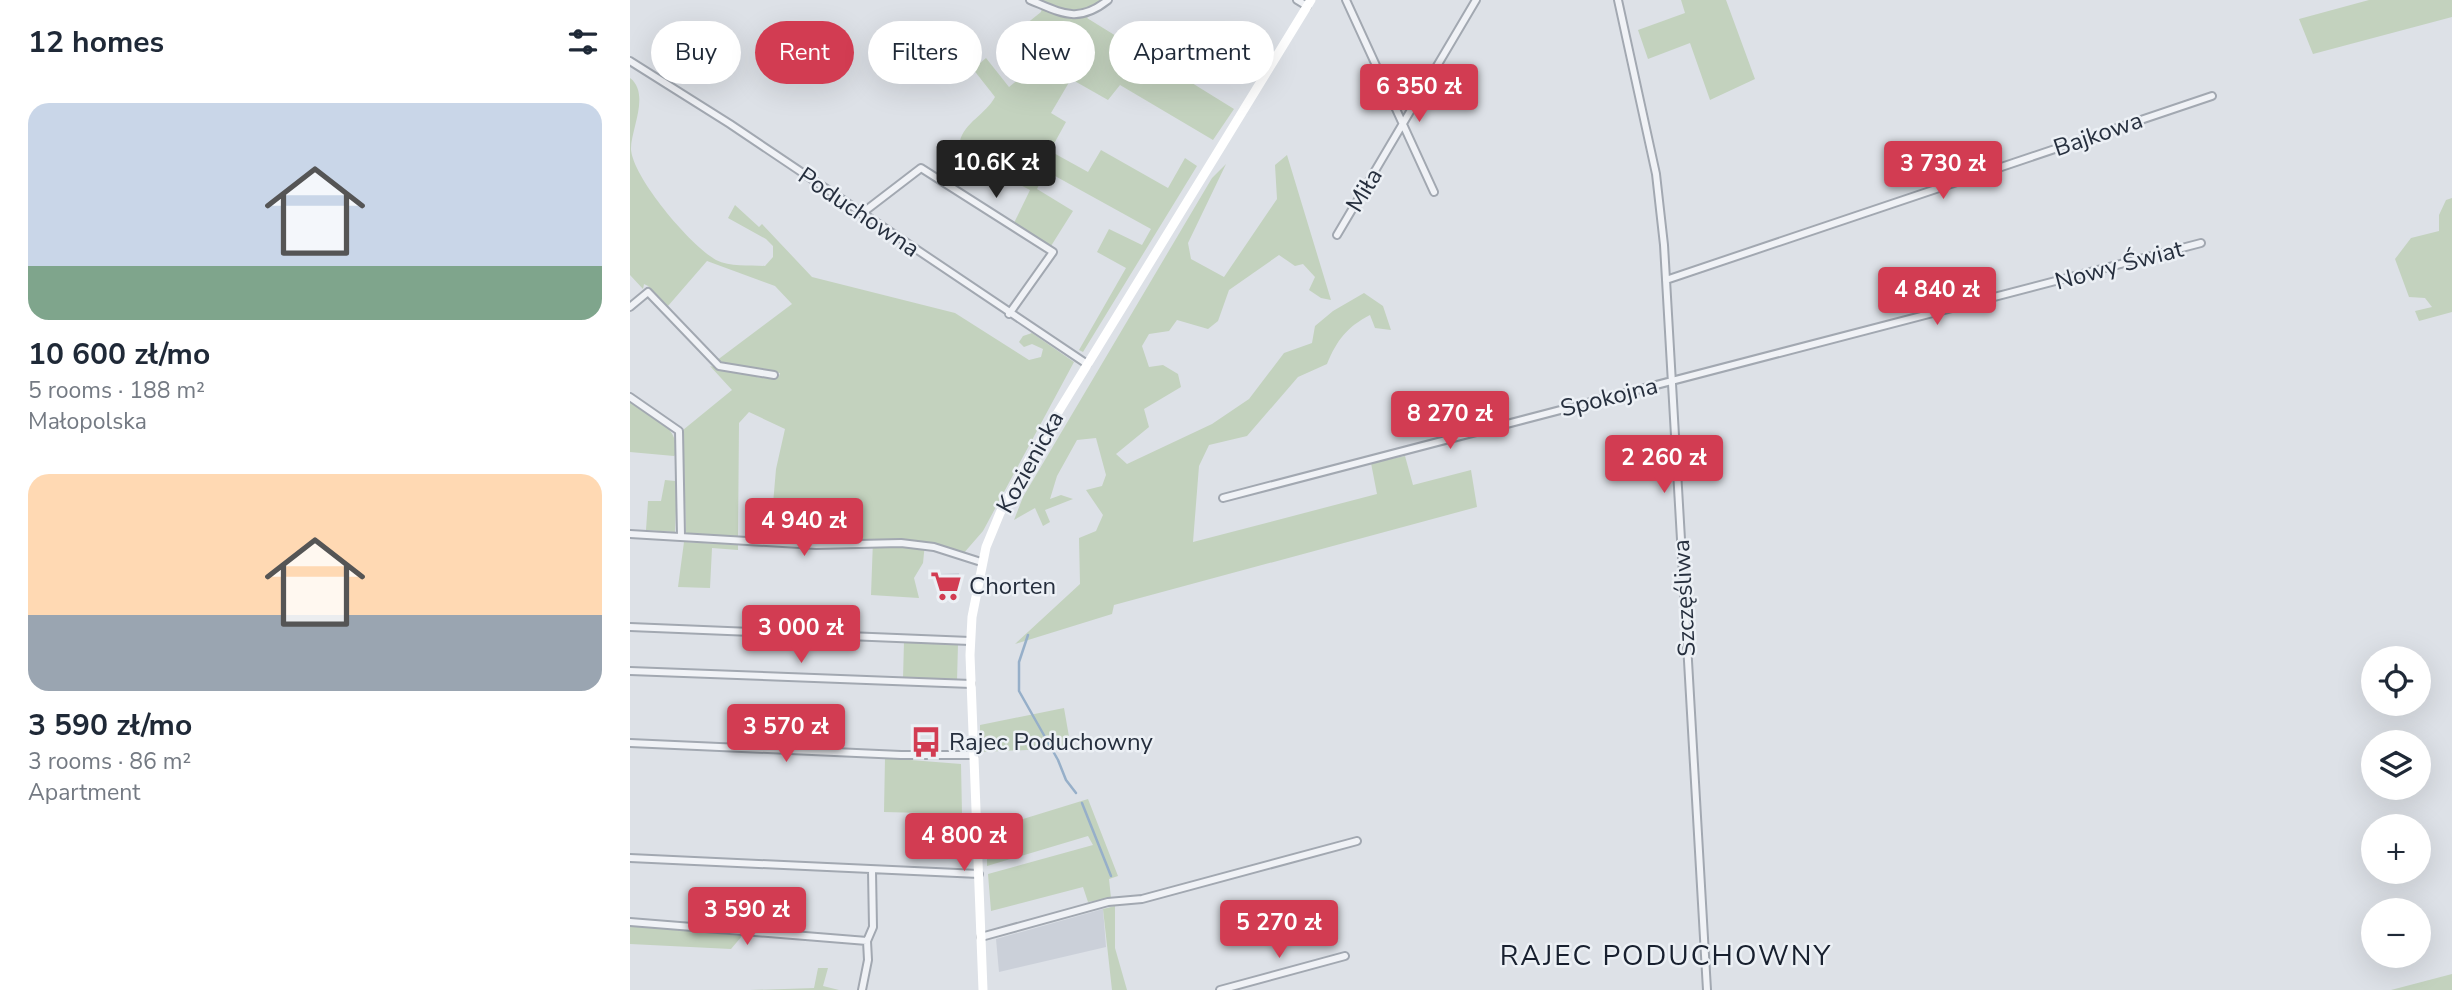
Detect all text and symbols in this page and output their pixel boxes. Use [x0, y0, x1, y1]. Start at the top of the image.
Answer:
chip: Buy [651, 21, 741, 84]
chip: Rent [755, 21, 854, 84]
chip: Filters [868, 21, 982, 84]
chip: New [996, 21, 1095, 84]
chip: Apartment [1109, 21, 1274, 84]
text: 12 homes [28, 22, 164, 63]
icon: filters [564, 23, 602, 61]
pin: 6 350 zł [1347, 64, 1491, 124]
text: 6 350 zł [1376, 71, 1462, 102]
street label: Bajkowa [2049, 104, 2147, 164]
pin: 10.6K zł [924, 140, 1068, 200]
pin: 3 730 zł [1871, 142, 2015, 201]
text: 10.6K zł [953, 147, 1039, 178]
icon: home [252, 148, 378, 274]
text: 3 730 zł [1900, 148, 1986, 179]
street label: Poduchowna [792, 160, 926, 264]
street label: Miła [1338, 162, 1390, 218]
street label: Nowy Świat [2051, 232, 2187, 297]
pin: 4 840 zł [1865, 268, 2009, 327]
text: 4 840 zł [1894, 274, 1980, 305]
text: 10 600 zł/mo [28, 334, 210, 375]
street label: Spokojna [1557, 369, 1661, 425]
text: 5 rooms · 188 m² [28, 375, 205, 406]
pin: 8 270 zł [1378, 392, 1522, 451]
text: 8 270 zł [1407, 398, 1493, 429]
street label: Kozienicka [989, 405, 1071, 519]
text: Małopolska [28, 406, 147, 437]
pin: 2 260 zł [1592, 435, 1736, 495]
text: 2 260 zł [1621, 442, 1707, 473]
pin: 4 940 zł [732, 498, 876, 558]
text: 4 940 zł [761, 505, 847, 536]
icon: home [252, 519, 378, 645]
street label: Szczęśliwa [1665, 539, 1703, 657]
supermarket icon: Chorten [929, 569, 963, 603]
place label: Chorten [969, 570, 1056, 602]
pin: 3 000 zł [729, 606, 873, 665]
text: 3 000 zł [758, 612, 844, 643]
map controls [2361, 646, 2431, 968]
button: locate [2361, 646, 2431, 716]
pin: 3 570 zł [714, 704, 858, 764]
text: 3 590 zł/mo [28, 705, 192, 746]
text: 3 570 zł [743, 711, 829, 742]
bus stop icon: Rajec Poduchowny [909, 725, 943, 759]
place label: Rajec Poduchowny [949, 726, 1154, 758]
button: layers [2361, 730, 2431, 800]
text: 3 rooms · 86 m² [28, 746, 191, 777]
text: Apartment [28, 777, 140, 808]
pin: 4 800 zł [892, 814, 1036, 873]
button: + [2361, 814, 2431, 884]
text: 4 800 zł [921, 820, 1007, 851]
pin: 3 590 zł [675, 888, 819, 947]
text: 3 590 zł [704, 894, 790, 925]
button: − [2361, 898, 2431, 968]
pin: 5 270 zł [1207, 900, 1351, 960]
text: 5 270 zł [1236, 907, 1322, 938]
district label: RAJEC PODUCHOWNY [1500, 937, 1832, 975]

